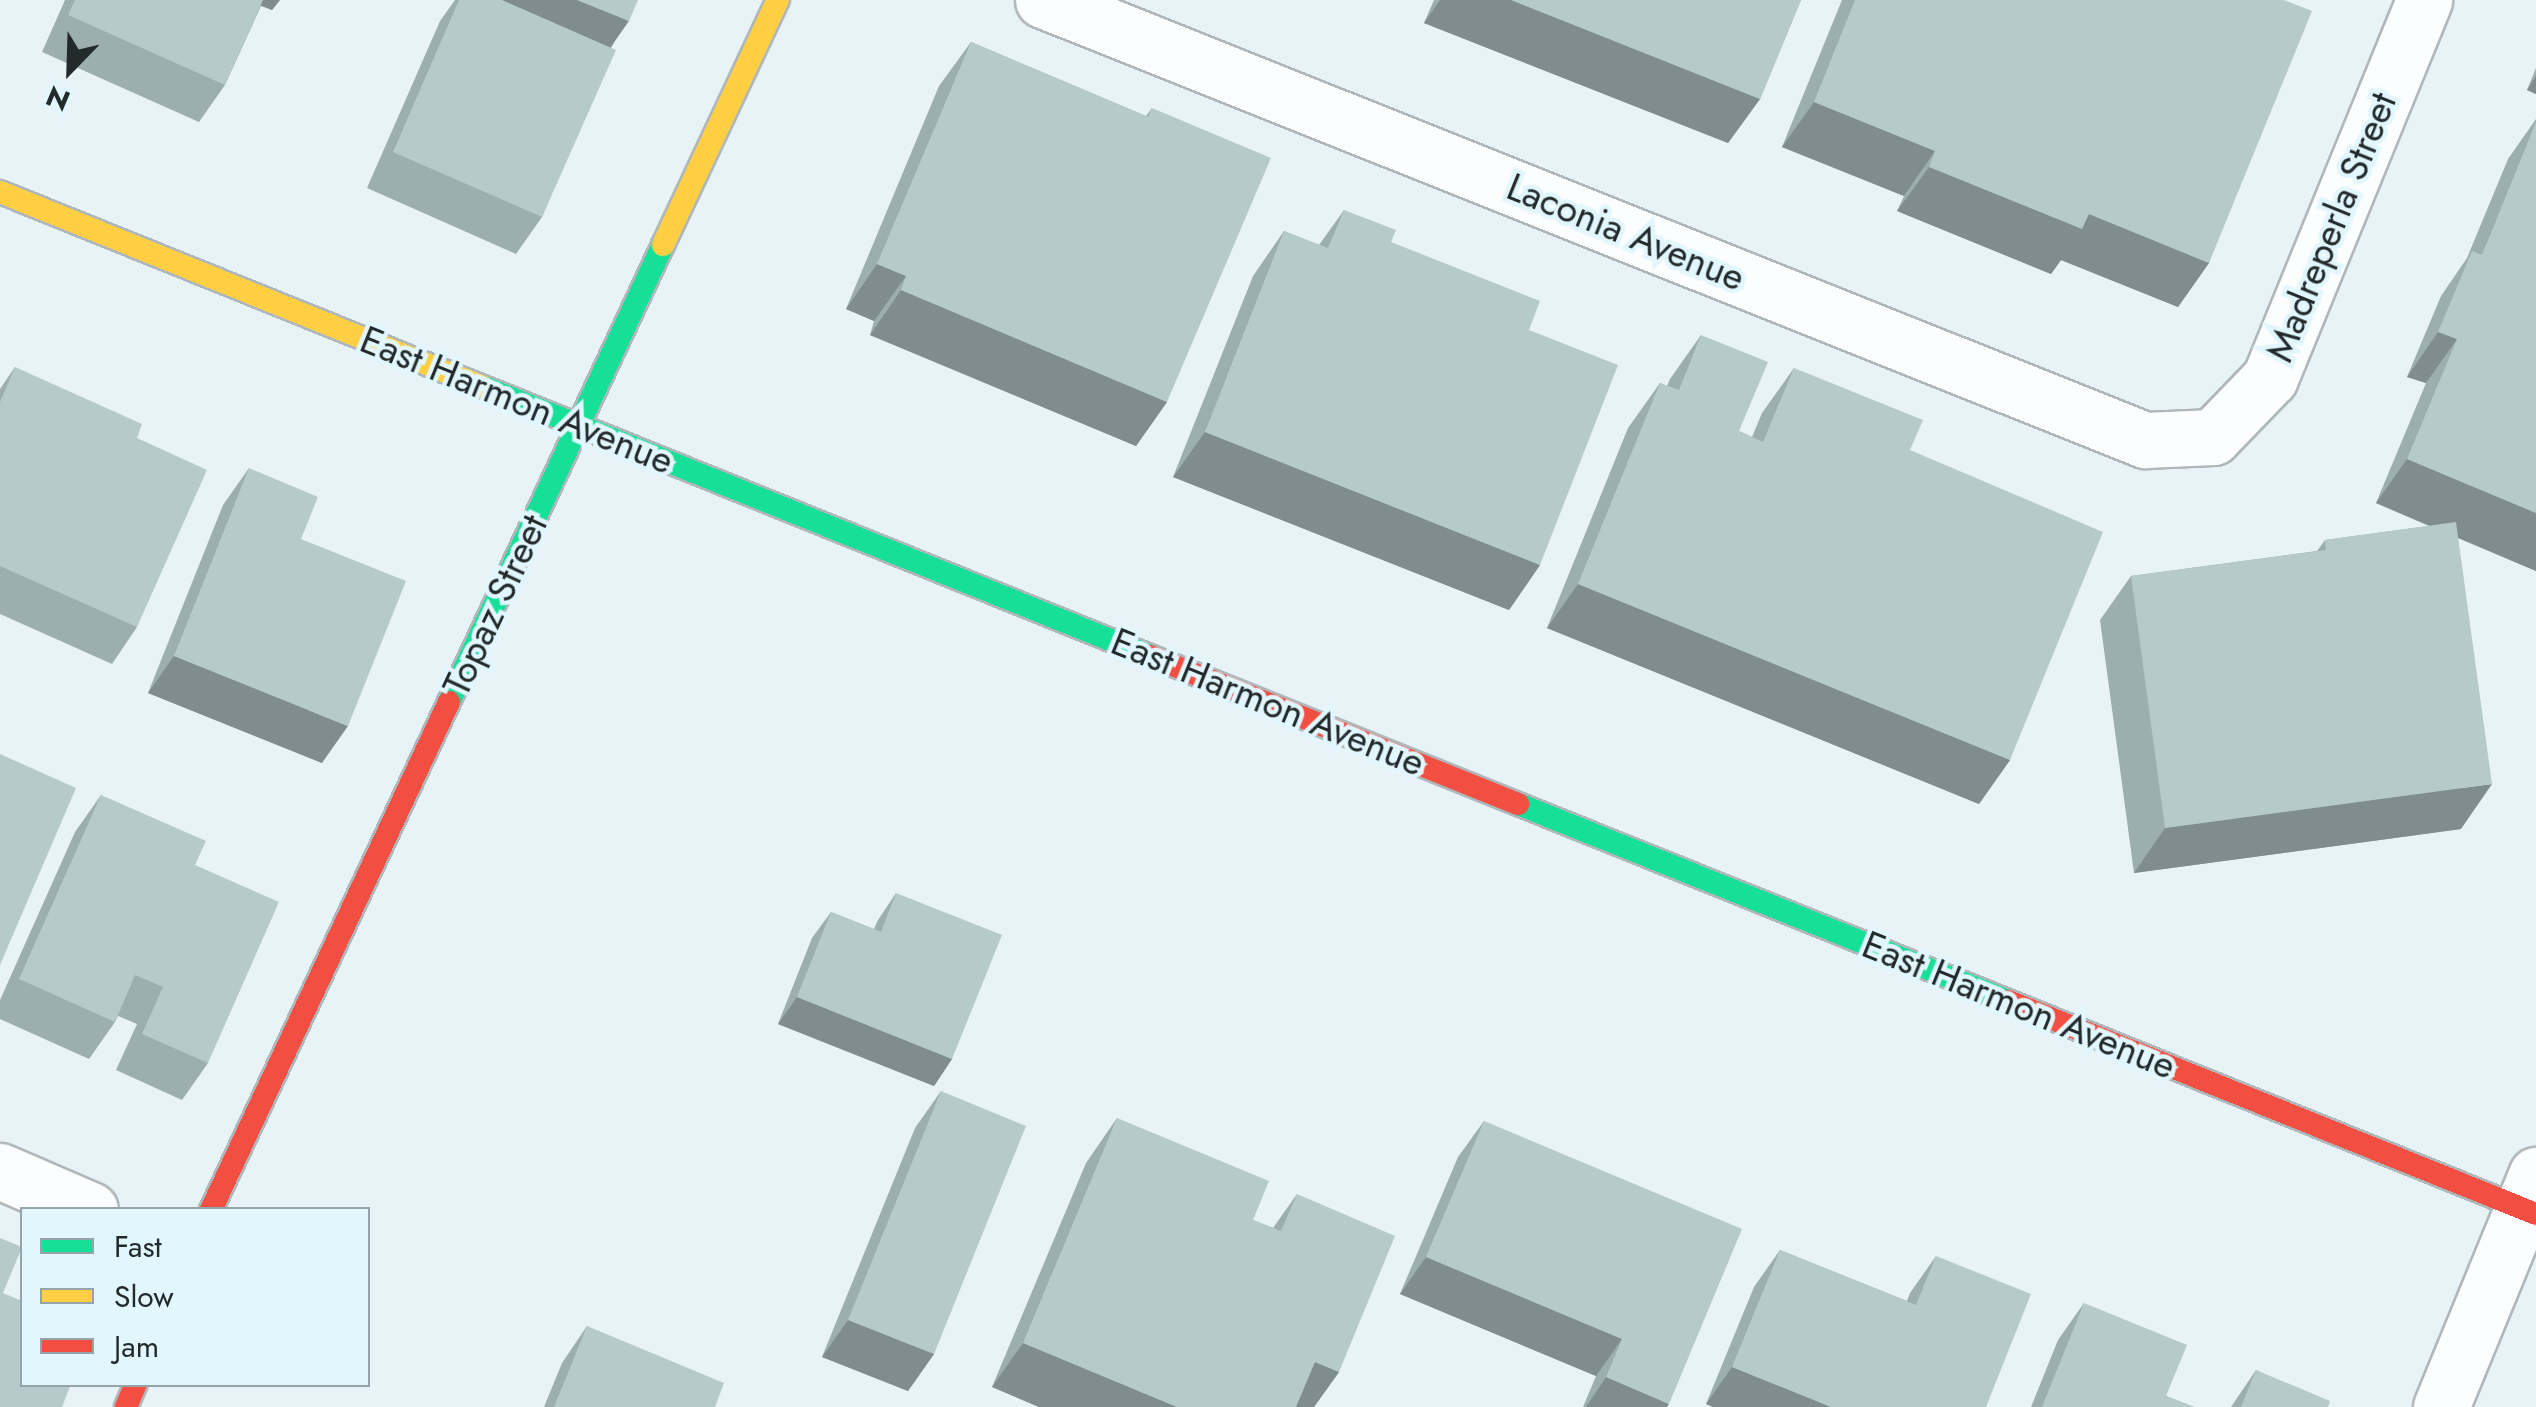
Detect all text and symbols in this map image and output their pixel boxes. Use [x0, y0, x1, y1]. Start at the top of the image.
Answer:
north arrow [20, 20, 120, 120]
text: N [40, 75, 76, 121]
street label: Madreperla Street [2256, 86, 2406, 368]
street label: Laconia Avenue [1501, 164, 1751, 300]
street label: East Harmon Avenue [354, 316, 680, 484]
street label: Topaz Street [433, 507, 557, 703]
street label: East Harmon Avenue [1105, 618, 1431, 786]
street label: East Harmon Avenue [1856, 921, 2182, 1089]
legend [20, 1207, 370, 1387]
text: Fast [114, 1225, 162, 1268]
text: Slow [114, 1275, 174, 1318]
text: Jam [114, 1325, 159, 1368]

